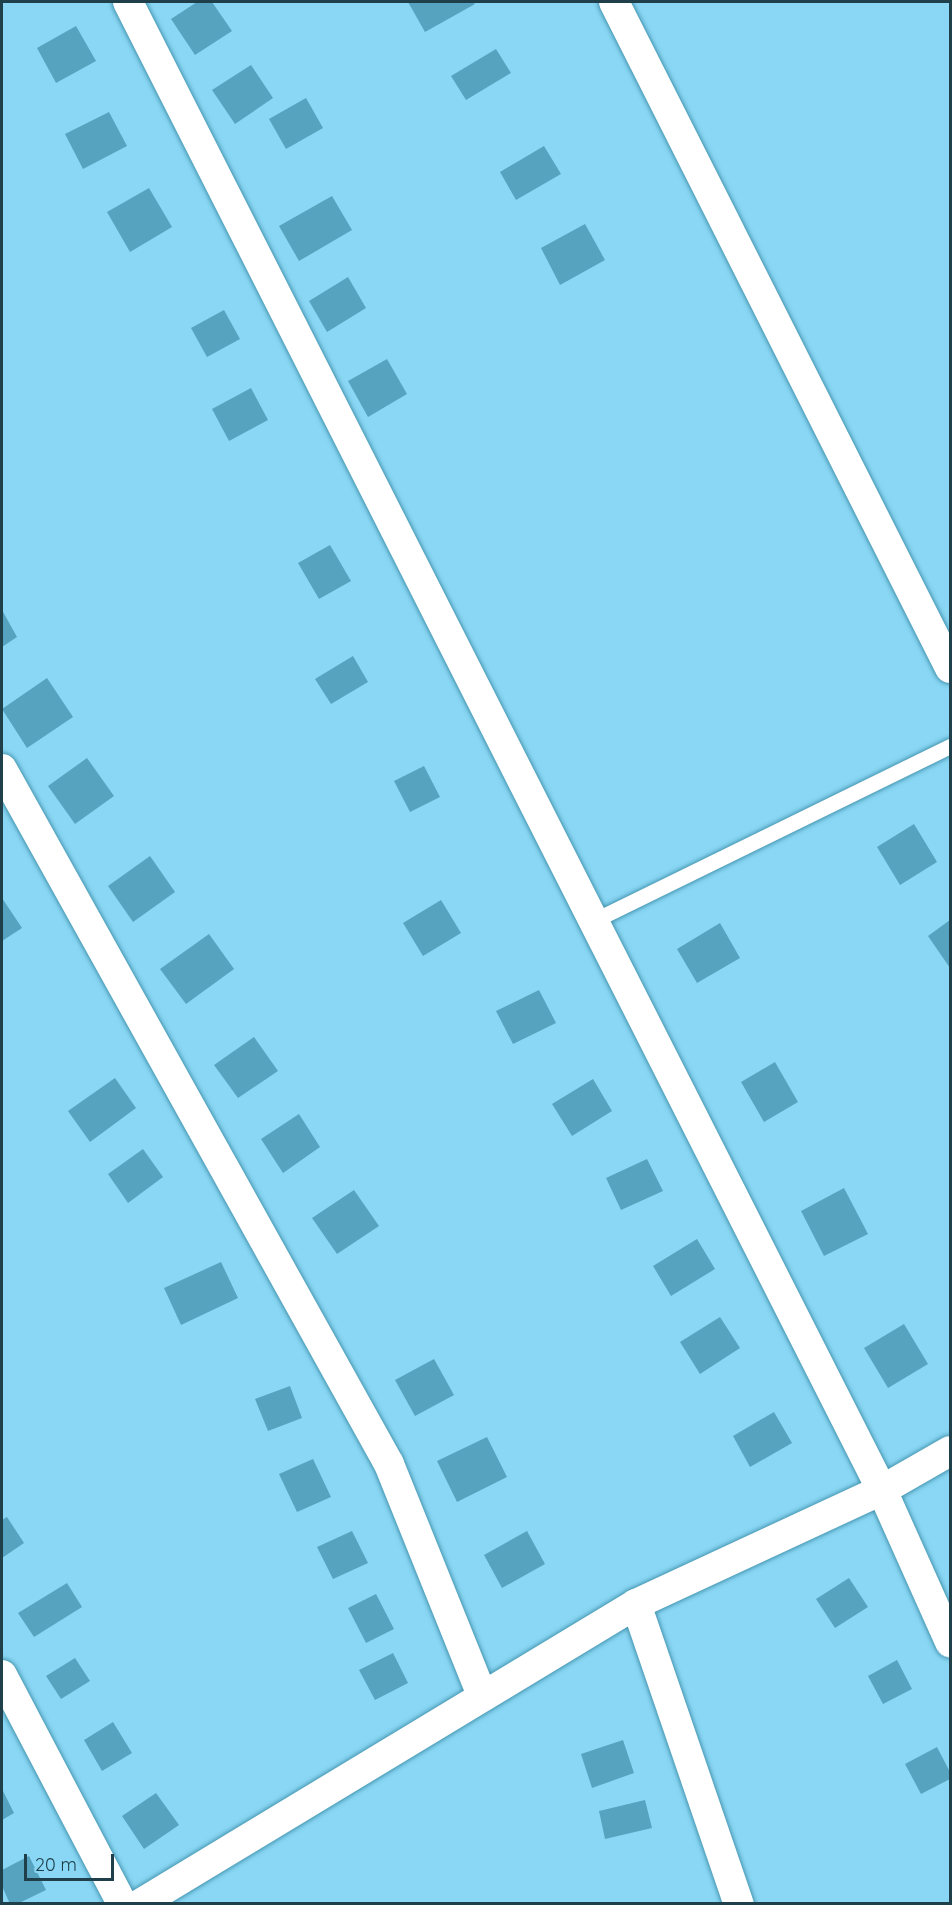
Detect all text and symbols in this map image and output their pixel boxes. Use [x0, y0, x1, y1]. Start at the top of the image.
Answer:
scale bar [27, 1842, 117, 1880]
text: 20 m [35, 1853, 77, 1876]

